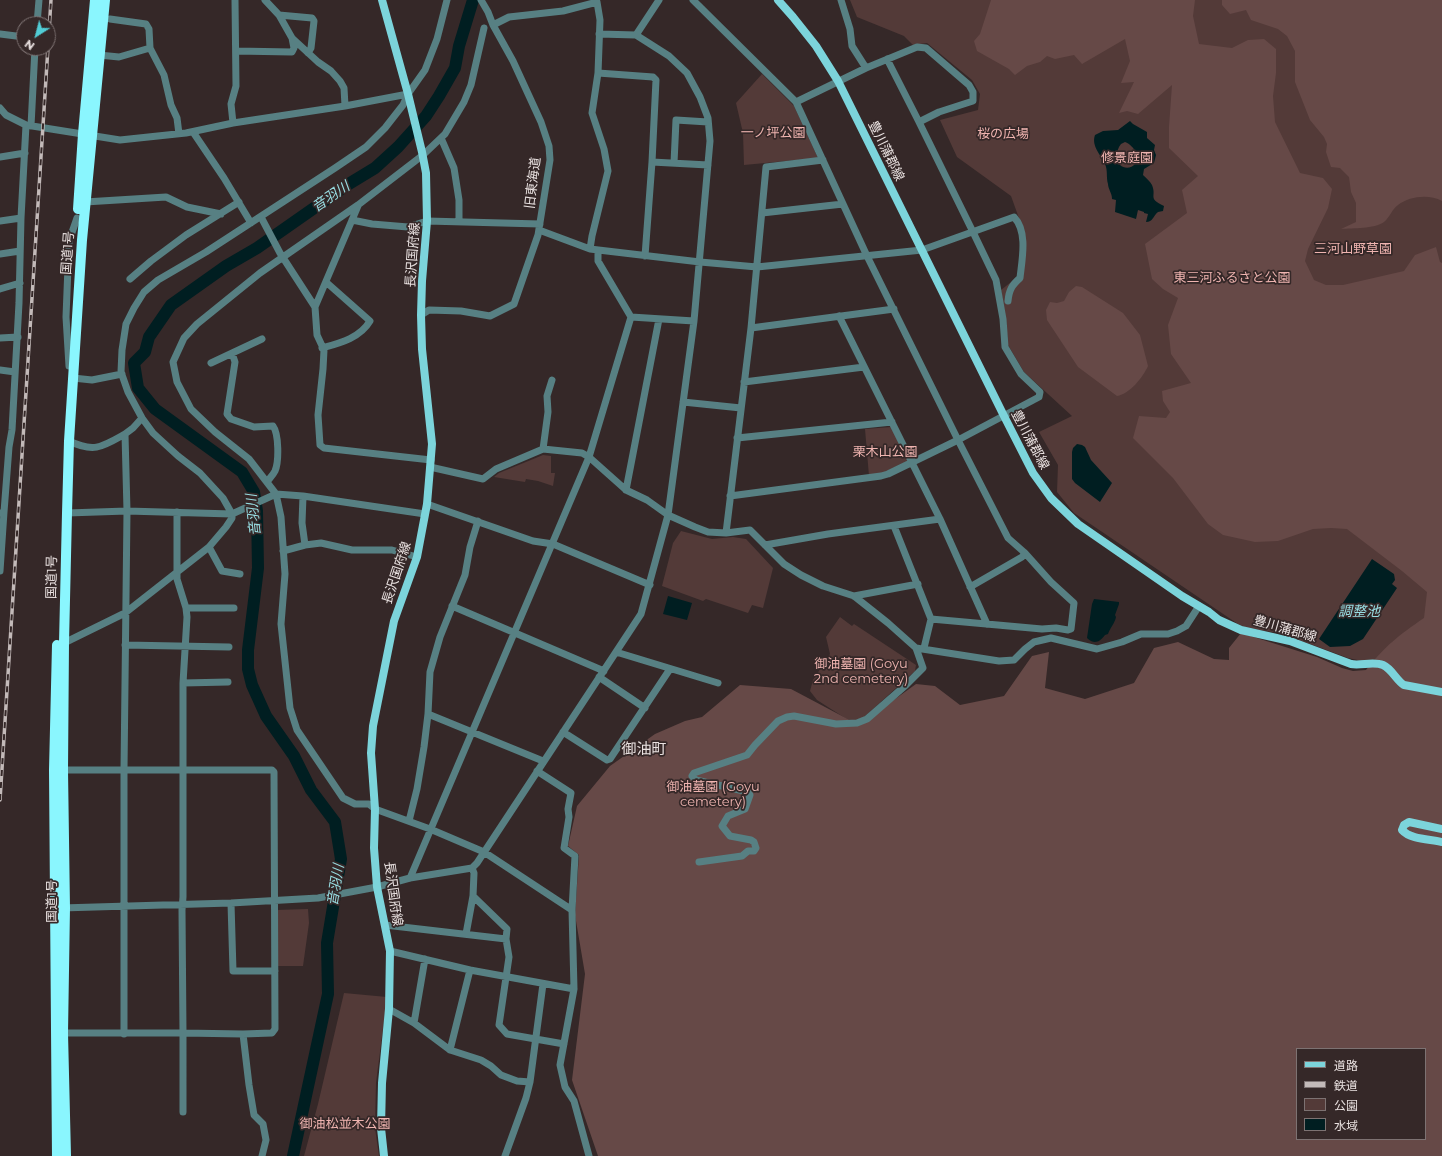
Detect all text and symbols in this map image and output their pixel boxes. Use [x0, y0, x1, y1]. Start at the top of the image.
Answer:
north arrow [16, 16, 56, 56]
text: N [22, 37, 37, 53]
street label: 豊川蒲郡線 [865, 118, 907, 184]
park label: 一ノ坪公園 [741, 125, 805, 141]
park label: 桜の広場 [977, 126, 1029, 142]
park label: 修景庭園 [1101, 150, 1153, 166]
street label: 旧東海道 [522, 156, 544, 210]
water label: 音羽川 [309, 178, 353, 216]
street label: 長沢国府線 [403, 222, 423, 288]
street label: 国道1号 [59, 231, 77, 275]
park label: 三河山野草園 [1314, 241, 1392, 257]
park label: 東三河ふるさと公園 [1174, 270, 1290, 286]
street label: 豊川蒲郡線 [1008, 408, 1052, 472]
park label: 栗木山公園 [853, 444, 917, 460]
water label: 音羽川 [243, 493, 265, 537]
street label: 長沢国府線 [380, 540, 414, 606]
street label: 国道1号 [44, 555, 60, 599]
water label: 調整池 [1338, 604, 1380, 620]
street label: 豊川蒲郡線 [1252, 613, 1318, 645]
park label: 御油墓園 (Goyu 2nd cemetery) [814, 656, 908, 687]
district label: 御油町 [622, 741, 666, 759]
park label: 御油墓園 (Goyu cemetery) [666, 779, 760, 810]
street label: 長沢国府線 [381, 861, 405, 927]
water label: 音羽川 [324, 863, 348, 907]
street label: 国道1号 [44, 879, 60, 923]
legend [1296, 1048, 1426, 1140]
text: 道路 [1334, 1058, 1358, 1073]
text: 鉄道 [1334, 1078, 1358, 1093]
text: 公園 [1334, 1098, 1358, 1113]
park label: 御油松並木公園 [300, 1116, 390, 1132]
text: 水域 [1334, 1118, 1358, 1133]

